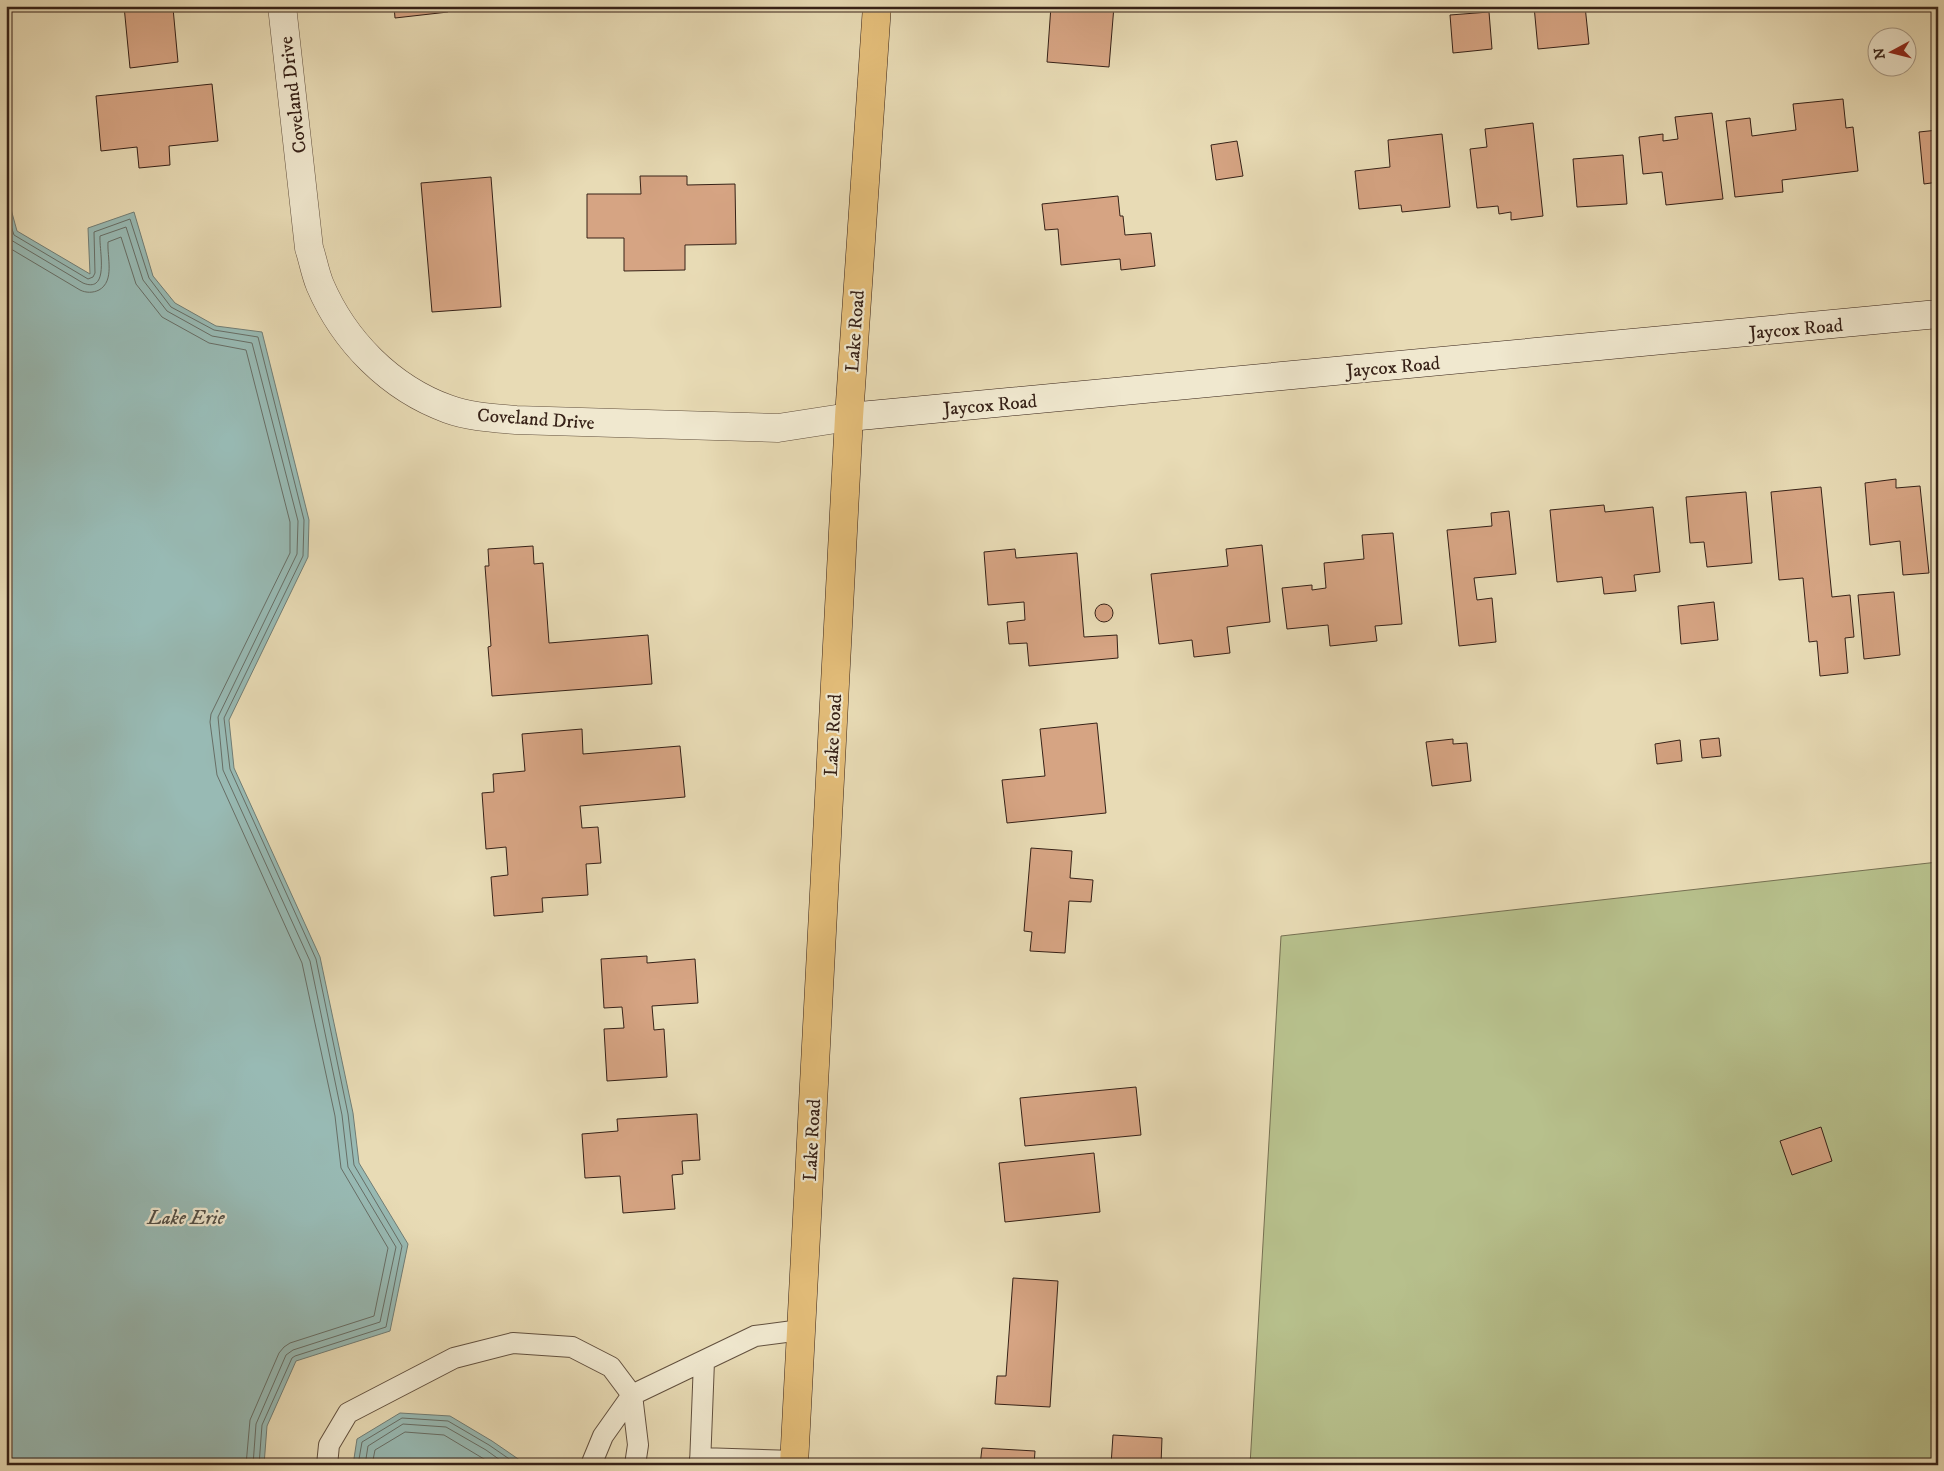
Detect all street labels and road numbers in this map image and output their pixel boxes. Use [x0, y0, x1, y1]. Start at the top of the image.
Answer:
street label: Coveland Drive [275, 35, 312, 155]
street label: Lake Road [841, 289, 870, 373]
street label: Jaycox Road [1746, 314, 1845, 345]
street label: Jaycox Road [1343, 352, 1442, 383]
street label: Jaycox Road [940, 390, 1039, 421]
street label: Coveland Drive [476, 404, 595, 435]
street label: Lake Road [820, 693, 847, 777]
street label: Lake Road [799, 1098, 826, 1182]

